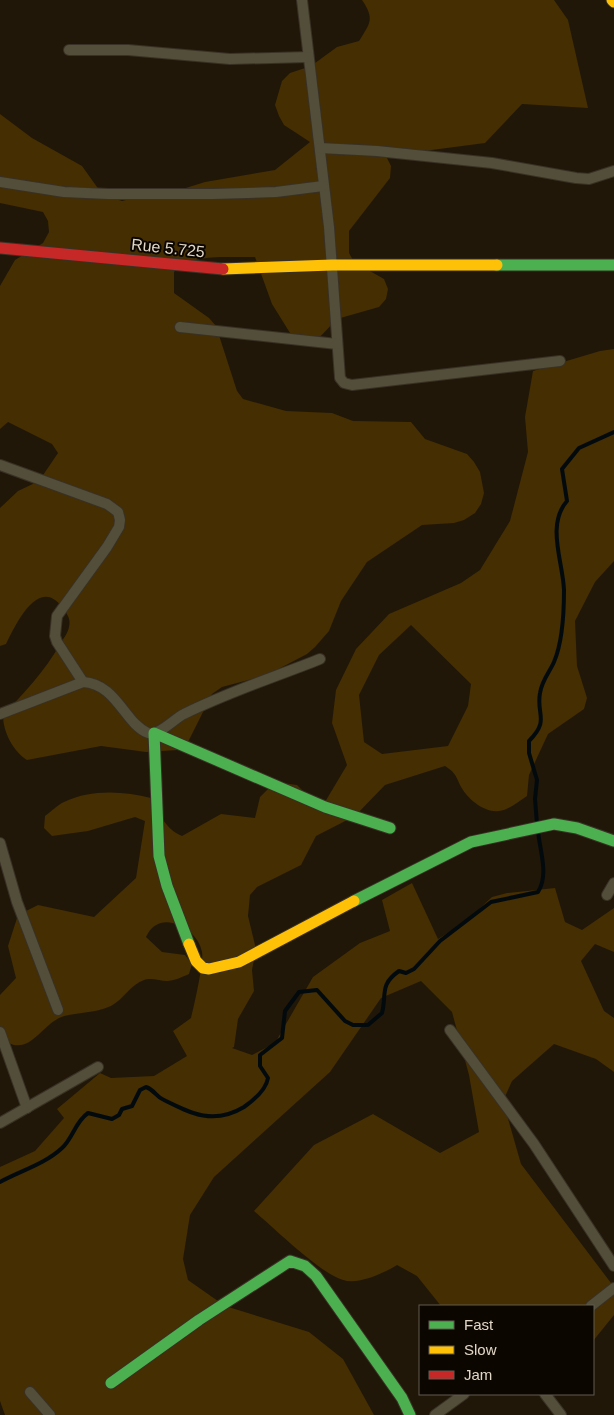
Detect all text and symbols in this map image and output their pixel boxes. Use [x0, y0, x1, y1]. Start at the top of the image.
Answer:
street label: Rue 5.725 [130, 236, 206, 260]
legend [419, 1305, 594, 1395]
text: Fast [464, 1316, 494, 1333]
text: Slow [464, 1341, 497, 1358]
text: Jam [464, 1366, 492, 1383]

